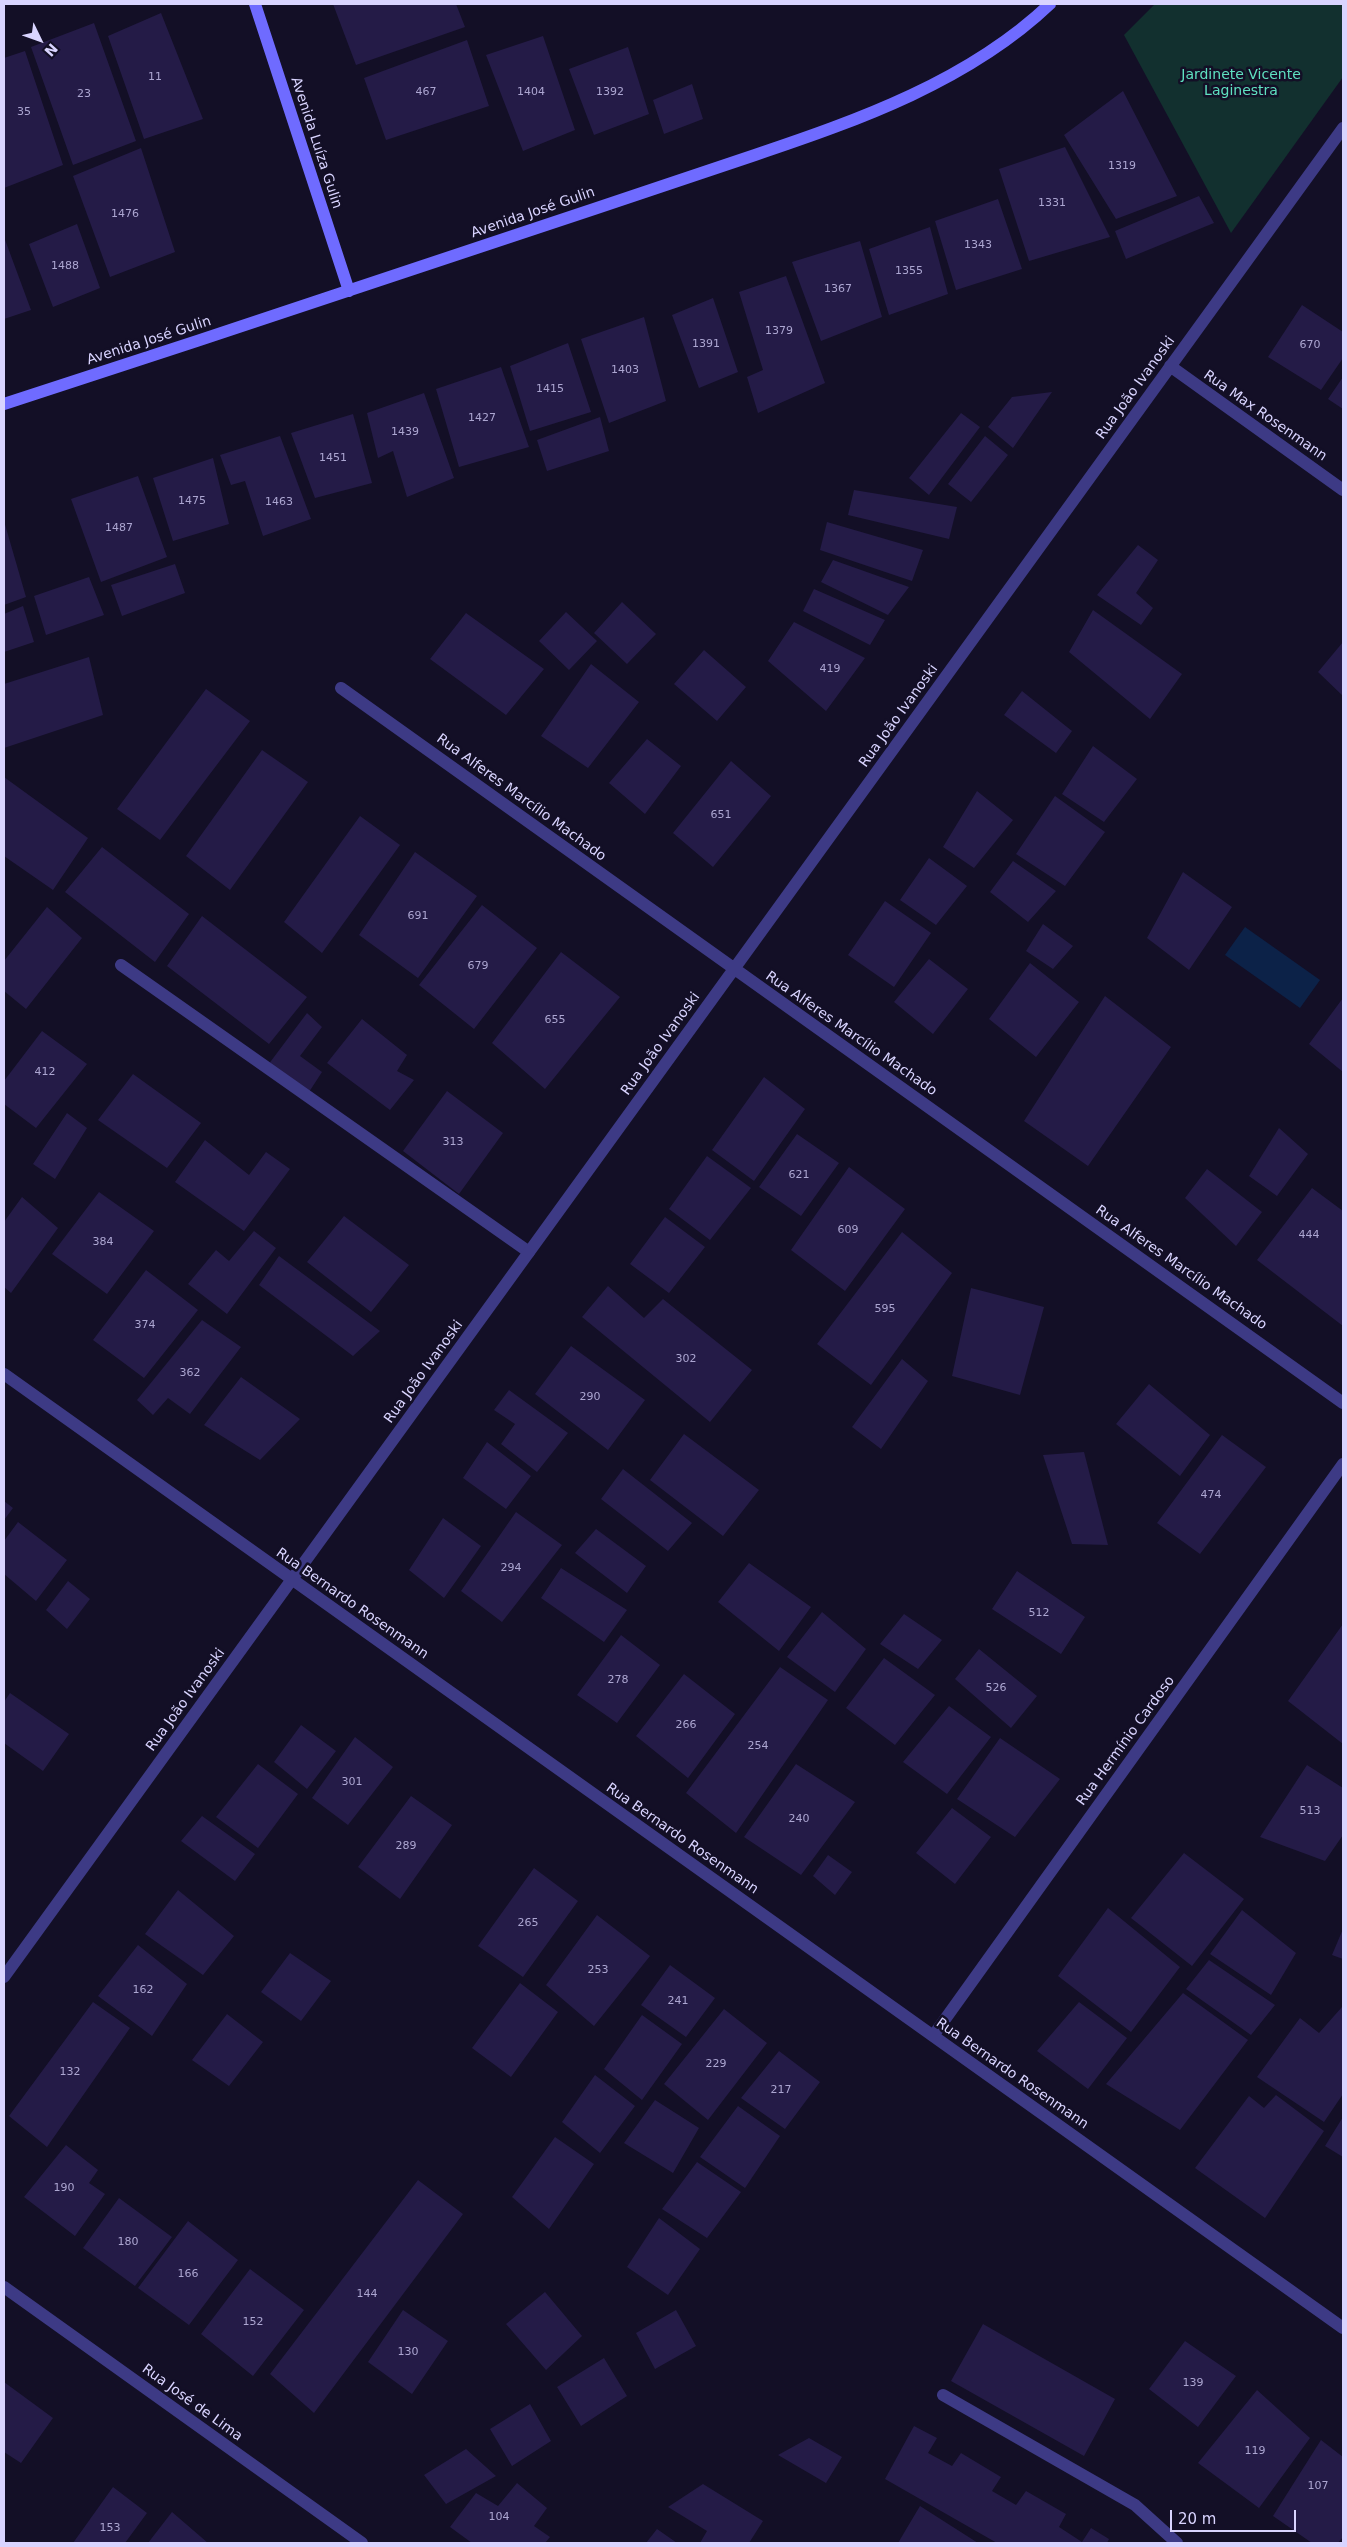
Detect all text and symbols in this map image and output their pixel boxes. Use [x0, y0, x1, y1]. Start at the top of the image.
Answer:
north arrow [15, 15, 65, 65]
text: N [41, 40, 61, 60]
park label: Jardinete Vicente Laginestra [1181, 67, 1301, 100]
house number: 11 [148, 70, 162, 84]
street label: Avenida Luíza Gulin [287, 75, 345, 211]
house number: 467 [416, 85, 436, 99]
house number: 1404 [517, 85, 545, 99]
house number: 1392 [596, 85, 624, 99]
house number: 23 [77, 87, 91, 101]
house number: 35 [17, 105, 31, 119]
house number: 1319 [1108, 159, 1136, 173]
street label: Avenida José Gulin [469, 184, 597, 242]
house number: 1331 [1038, 196, 1066, 210]
house number: 1476 [111, 207, 139, 221]
house number: 1343 [964, 238, 992, 252]
house number: 1488 [51, 259, 79, 273]
house number: 1355 [895, 264, 923, 278]
house number: 1367 [824, 282, 852, 296]
street label: Avenida José Gulin [85, 313, 213, 369]
house number: 1379 [765, 324, 793, 338]
street label: Rua João Ivanoski [1093, 333, 1179, 443]
house number: 1391 [692, 337, 720, 351]
house number: 670 [1300, 338, 1320, 352]
house number: 1403 [611, 363, 639, 377]
street label: Rua Max Rosenmann [1200, 367, 1330, 465]
house number: 1415 [536, 382, 564, 396]
house number: 1427 [468, 411, 496, 425]
house number: 1439 [391, 425, 419, 439]
house number: 1451 [319, 451, 347, 465]
house number: 1475 [178, 494, 206, 508]
house number: 1463 [265, 495, 293, 509]
house number: 1487 [105, 521, 133, 535]
street label: Rua João Ivanoski [856, 661, 942, 771]
house number: 419 [820, 662, 840, 676]
street label: Rua Alferes Marcílio Machado [433, 731, 609, 865]
house number: 651 [711, 808, 731, 822]
house number: 691 [408, 909, 428, 923]
house number: 679 [468, 959, 488, 973]
street label: Rua Alferes Marcílio Machado [762, 968, 940, 1100]
street label: Rua João Ivanoski [618, 989, 704, 1099]
house number: 655 [545, 1013, 565, 1027]
house number: 412 [35, 1065, 55, 1079]
house number: 313 [443, 1135, 463, 1149]
house number: 621 [789, 1168, 809, 1182]
street label: Rua Alferes Marcílio Machado [1092, 1202, 1270, 1334]
house number: 609 [838, 1223, 858, 1237]
house number: 444 [1299, 1228, 1319, 1242]
house number: 384 [93, 1235, 113, 1249]
house number: 595 [875, 1302, 895, 1316]
street label: Rua João Ivanoski [381, 1317, 467, 1427]
house number: 374 [135, 1318, 155, 1332]
house number: 302 [676, 1352, 696, 1366]
house number: 362 [180, 1366, 200, 1380]
house number: 290 [580, 1390, 600, 1404]
house number: 474 [1201, 1488, 1221, 1502]
street label: Rua Bernardo Rosenmann [273, 1545, 431, 1663]
house number: 294 [501, 1561, 521, 1575]
house number: 512 [1029, 1606, 1049, 1620]
street label: Rua João Ivanoski [143, 1645, 229, 1755]
house number: 278 [608, 1673, 628, 1687]
street label: Rua Hermínio Cardoso [1073, 1673, 1179, 1809]
house number: 526 [986, 1681, 1006, 1695]
house number: 266 [676, 1718, 696, 1732]
house number: 254 [748, 1739, 768, 1753]
house number: 301 [342, 1775, 362, 1789]
street label: Rua Bernardo Rosenmann [603, 1780, 761, 1898]
house number: 513 [1300, 1804, 1320, 1818]
house number: 240 [789, 1812, 809, 1826]
house number: 289 [396, 1839, 416, 1853]
house number: 265 [518, 1916, 538, 1930]
house number: 253 [588, 1963, 608, 1977]
house number: 162 [133, 1983, 153, 1997]
house number: 241 [668, 1994, 688, 2008]
street label: Rua Bernardo Rosenmann [933, 2015, 1091, 2133]
house number: 229 [706, 2057, 726, 2071]
house number: 132 [60, 2065, 80, 2079]
house number: 217 [771, 2083, 791, 2097]
house number: 190 [54, 2181, 74, 2195]
house number: 180 [118, 2235, 138, 2249]
house number: 166 [178, 2267, 198, 2281]
house number: 144 [357, 2287, 377, 2301]
house number: 152 [243, 2315, 263, 2329]
house number: 130 [398, 2345, 418, 2359]
street label: Rua José de Lima [139, 2361, 245, 2445]
house number: 139 [1183, 2376, 1203, 2390]
house number: 119 [1245, 2444, 1265, 2458]
house number: 107 [1308, 2479, 1328, 2493]
scale bar [1172, 2500, 1298, 2532]
house number: 104 [489, 2510, 509, 2524]
text: 20 m [1178, 2510, 1216, 2528]
house number: 153 [100, 2521, 120, 2535]

